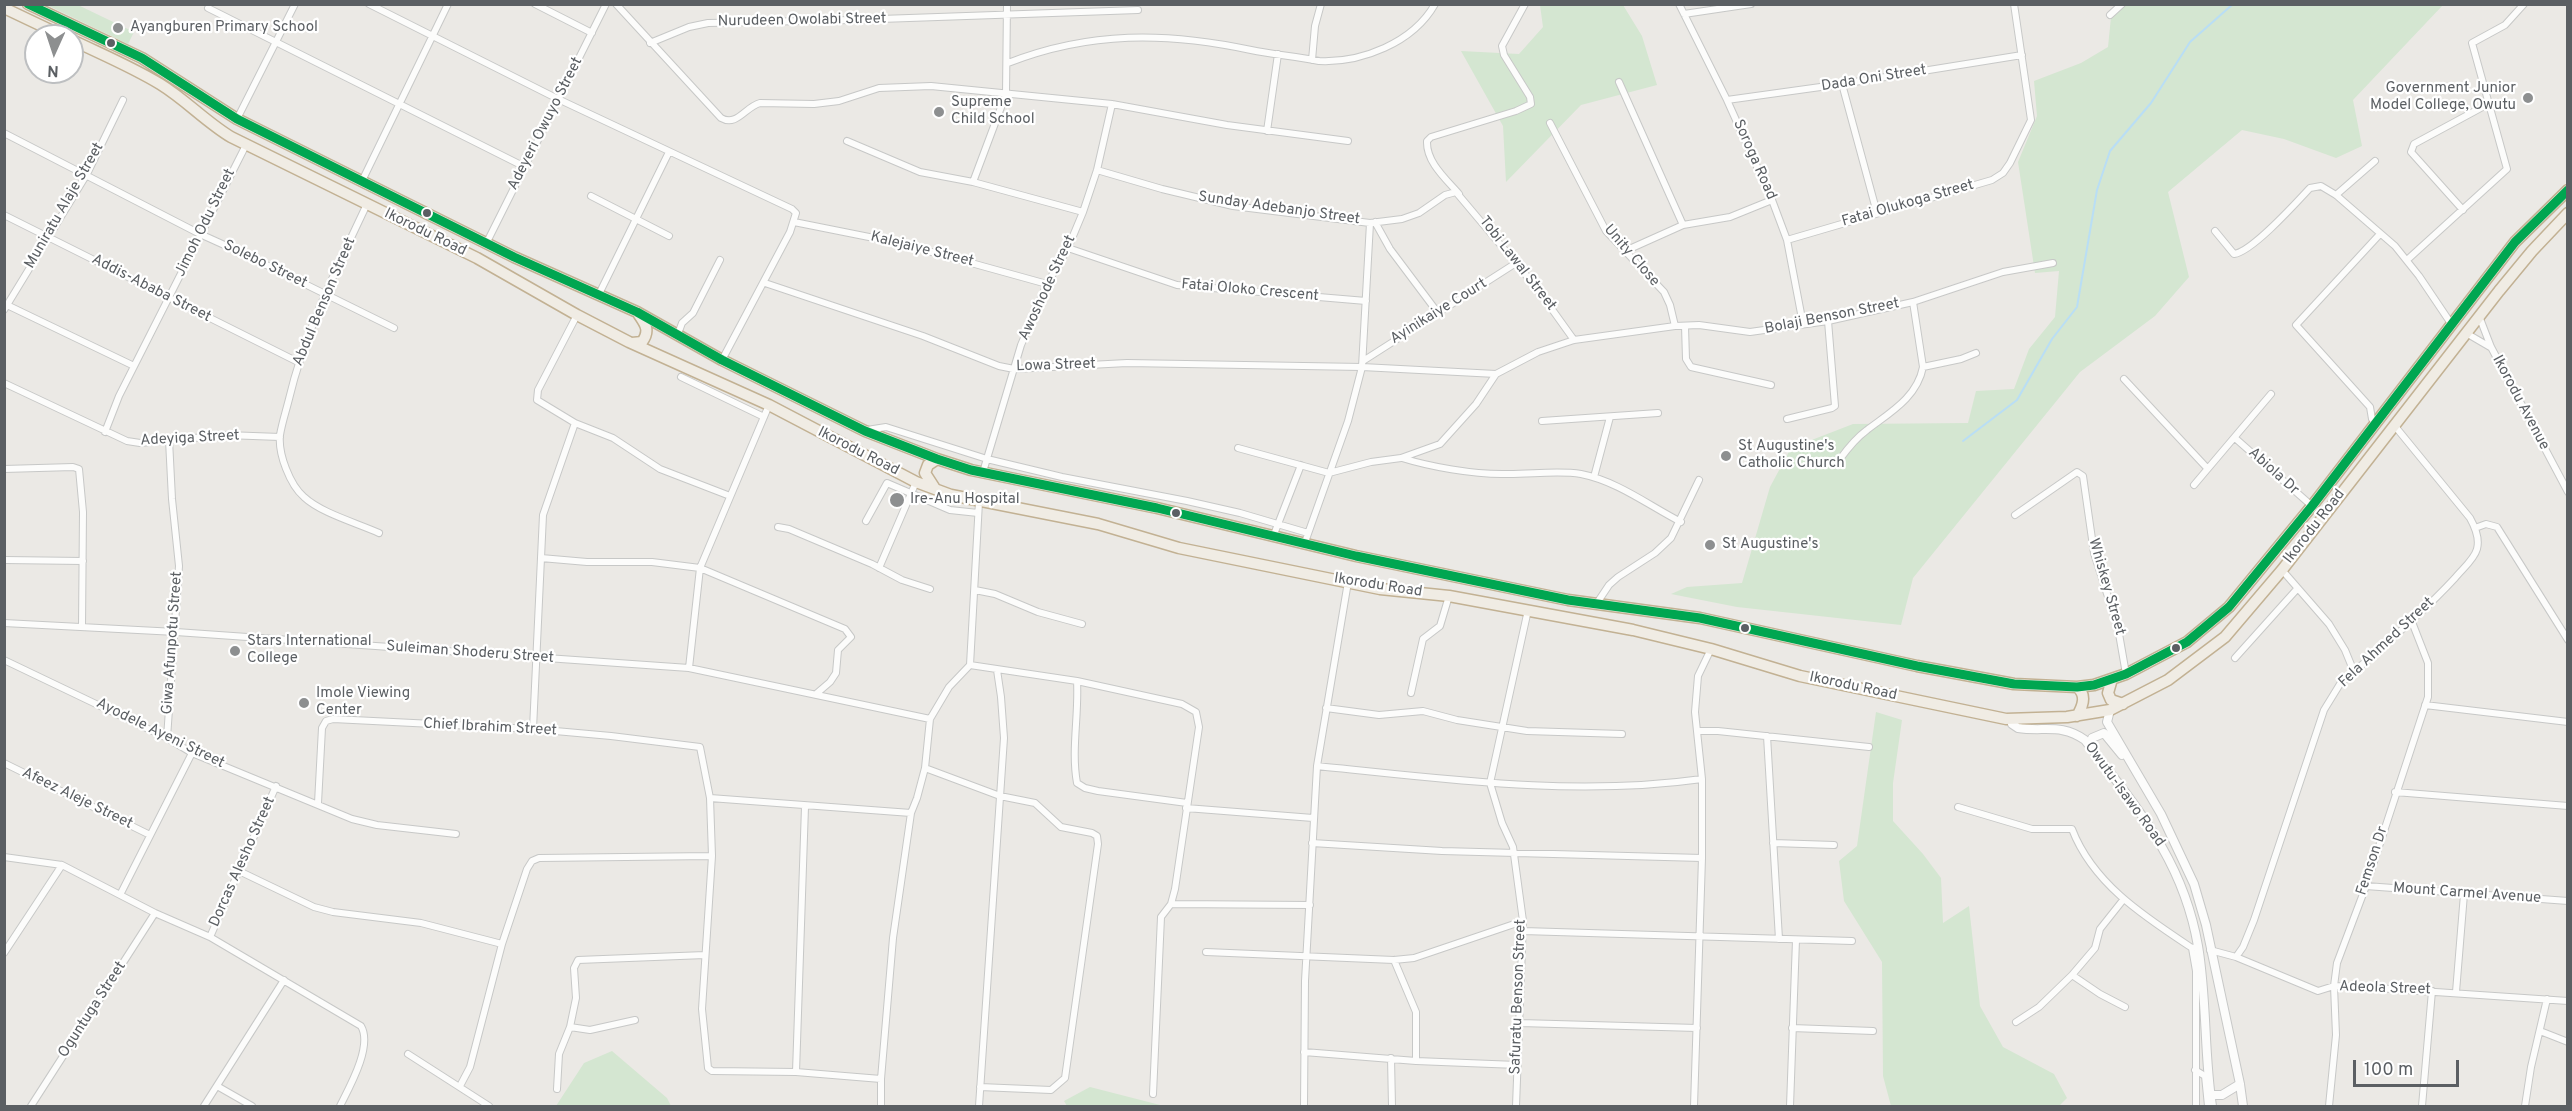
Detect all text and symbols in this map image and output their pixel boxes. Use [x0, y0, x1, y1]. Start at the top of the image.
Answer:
street label: Nurudeen Owolabi Street [717, 11, 887, 31]
place label: Ayangburen Primary School [130, 19, 318, 37]
marker: Ayangburen Primary School [111, 21, 125, 35]
north arrow [24, 24, 84, 84]
unlabelled marker [105, 37, 117, 49]
street label: Adeyeri Owuyo Street [505, 55, 587, 193]
text: N [47, 60, 59, 80]
street label: Dada Oni Street [1820, 62, 1928, 96]
place label: Government Junior Model College, Owutu [2370, 80, 2516, 115]
marker: Government Junior Model College, Owutu [2521, 91, 2535, 105]
place label: Supreme Child School [951, 94, 1035, 129]
marker: Supreme Child School [932, 105, 946, 119]
street label: Soroga Road [1728, 117, 1780, 203]
street label: Muniratu Alaje Street [22, 140, 108, 272]
street label: Jimoh Odu Street [172, 166, 240, 280]
street label: Fatai Olukoga Street [1840, 177, 1976, 231]
street label: Sunday Adebanjo Street [1197, 189, 1361, 229]
street label: Ikorodu Road [381, 205, 469, 261]
unlabelled marker [421, 207, 433, 219]
street label: Tobi Lawal Street [1475, 213, 1559, 315]
street label: Unity Close [1599, 221, 1663, 291]
street label: Kalejaiye Street [868, 228, 976, 272]
street label: Awoshode Street [1016, 232, 1080, 344]
street label: Abdul Benson Street [290, 235, 360, 369]
street label: Solebo Street [220, 237, 310, 293]
street label: Addis-Ababa Street [88, 251, 214, 327]
street label: Ayinikaiye Court [1387, 275, 1491, 349]
street label: Fatai Oloko Crescent [1180, 276, 1320, 306]
street label: Bolaji Benson Street [1763, 295, 1901, 339]
street label: Ikorodu Avenue [2487, 353, 2553, 453]
street label: Lowa Street [1016, 356, 1096, 376]
street label: Ikorodu Road [814, 424, 902, 480]
street label: Adeyiga Street [140, 427, 240, 451]
place label: St Augustine's Catholic Church [1738, 438, 1845, 473]
street label: Abiola Dr [2244, 444, 2302, 500]
marker: St Augustine's Catholic Church [1719, 449, 1733, 463]
street label: Ikorodu Road [2280, 486, 2350, 568]
marker: Ire-Anu Hospital [888, 491, 906, 509]
place label: Ire-Anu Hospital [910, 491, 1020, 509]
unlabelled marker [1170, 507, 1182, 519]
place label: St Augustine's [1722, 536, 1818, 554]
street label: Whiskey Street [2084, 536, 2128, 638]
marker: St Augustine's [1703, 538, 1717, 552]
street label: Ikorodu Road [1333, 570, 1423, 602]
street label: Giwa Afunpotu Street [159, 571, 187, 715]
street label: Fela Ahmed Street [2336, 594, 2438, 692]
unlabelled marker [1739, 622, 1751, 634]
place label: Stars International College [247, 633, 372, 668]
street label: Suleiman Shoderu Street [386, 638, 554, 668]
unlabelled marker [2170, 642, 2182, 654]
marker: Stars International College [228, 644, 242, 658]
street label: Ikorodu Road [1807, 669, 1899, 705]
place label: Imole Viewing Center [316, 685, 410, 720]
street label: Ayodele Ayeni Street [93, 695, 227, 773]
marker: Imole Viewing Center [297, 696, 311, 710]
street label: Chief Ibrahim Street [423, 716, 557, 740]
street label: Owutu-Isawo Road [2080, 739, 2168, 851]
street label: Afeez Aleje Street [19, 764, 135, 834]
street label: Dorcas Alesho Street [206, 794, 280, 930]
street label: Femson Dr [2353, 824, 2393, 898]
street label: Mount Carmel Avenue [2392, 880, 2542, 908]
street label: Safuratu Benson Street [1507, 919, 1531, 1075]
street label: Oguntuga Street [55, 959, 131, 1061]
street label: Adeola Street [2339, 978, 2431, 1000]
scale bar [2356, 1048, 2462, 1086]
text: 100 m [2364, 1059, 2413, 1082]

